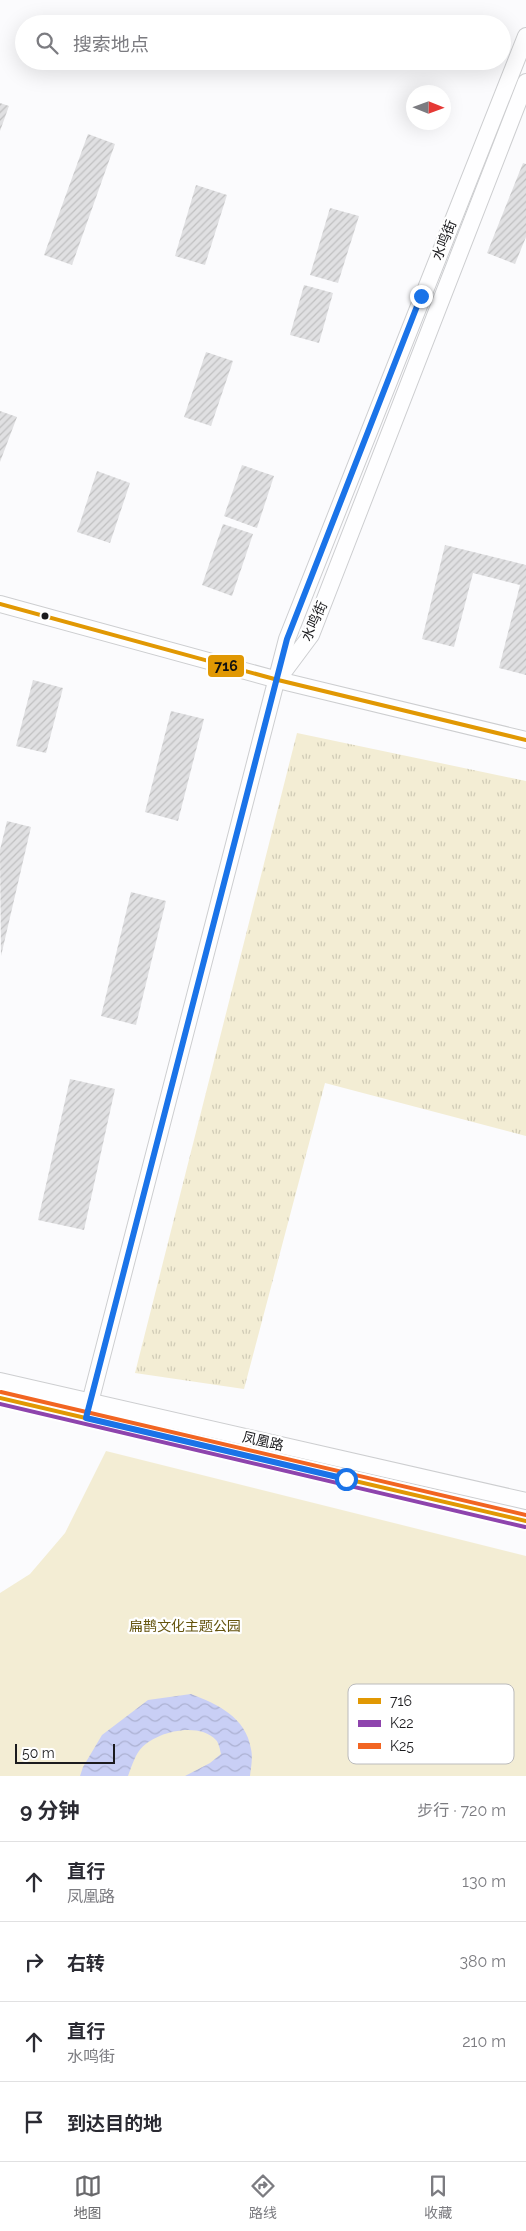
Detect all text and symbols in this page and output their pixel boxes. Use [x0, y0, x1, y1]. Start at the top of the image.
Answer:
search box [15, 15, 511, 70]
icon: search [33, 29, 61, 57]
text: 搜索地点 [73, 33, 149, 55]
north arrow [406, 85, 451, 130]
street label: 水鸣街 [429, 218, 459, 262]
route end [410, 285, 433, 308]
street label: 水鸣街 [298, 599, 330, 643]
unlabelled marker [40, 611, 50, 621]
line badge: 716 [207, 654, 245, 678]
text: 716 [214, 658, 238, 674]
street label: 凤凰路 [241, 1428, 285, 1454]
route start [335, 1468, 358, 1491]
park label: 扁鹊文化主题公园 [129, 1618, 241, 1634]
legend [348, 1684, 514, 1764]
text: 716 [390, 1693, 412, 1709]
text: K22 [390, 1715, 414, 1731]
text: K25 [390, 1738, 414, 1754]
scale bar [15, 1741, 115, 1764]
text: 50 m [22, 1745, 55, 1761]
text: 9 分钟 [20, 1798, 79, 1823]
text: 步行 · 720 m [417, 1801, 506, 1820]
text: 直行 [67, 1860, 105, 1882]
icon: ahead [20, 1868, 48, 1896]
text: 130 m [462, 1872, 506, 1891]
text: 凤凰路 [67, 1887, 115, 1906]
icon: right [20, 1948, 48, 1976]
text: 右转 [67, 1952, 105, 1974]
text: 380 m [459, 1952, 506, 1971]
text: 直行 [67, 2020, 105, 2042]
icon: ahead [20, 2028, 48, 2056]
text: 210 m [462, 2032, 506, 2051]
text: 水鸣街 [67, 2047, 115, 2066]
icon: arrive [20, 2108, 48, 2136]
text: 到达目的地 [67, 2112, 162, 2134]
tab: 地图 [74, 2172, 102, 2222]
tab: 路线 [249, 2172, 277, 2222]
tab: 收藏 [424, 2172, 452, 2222]

